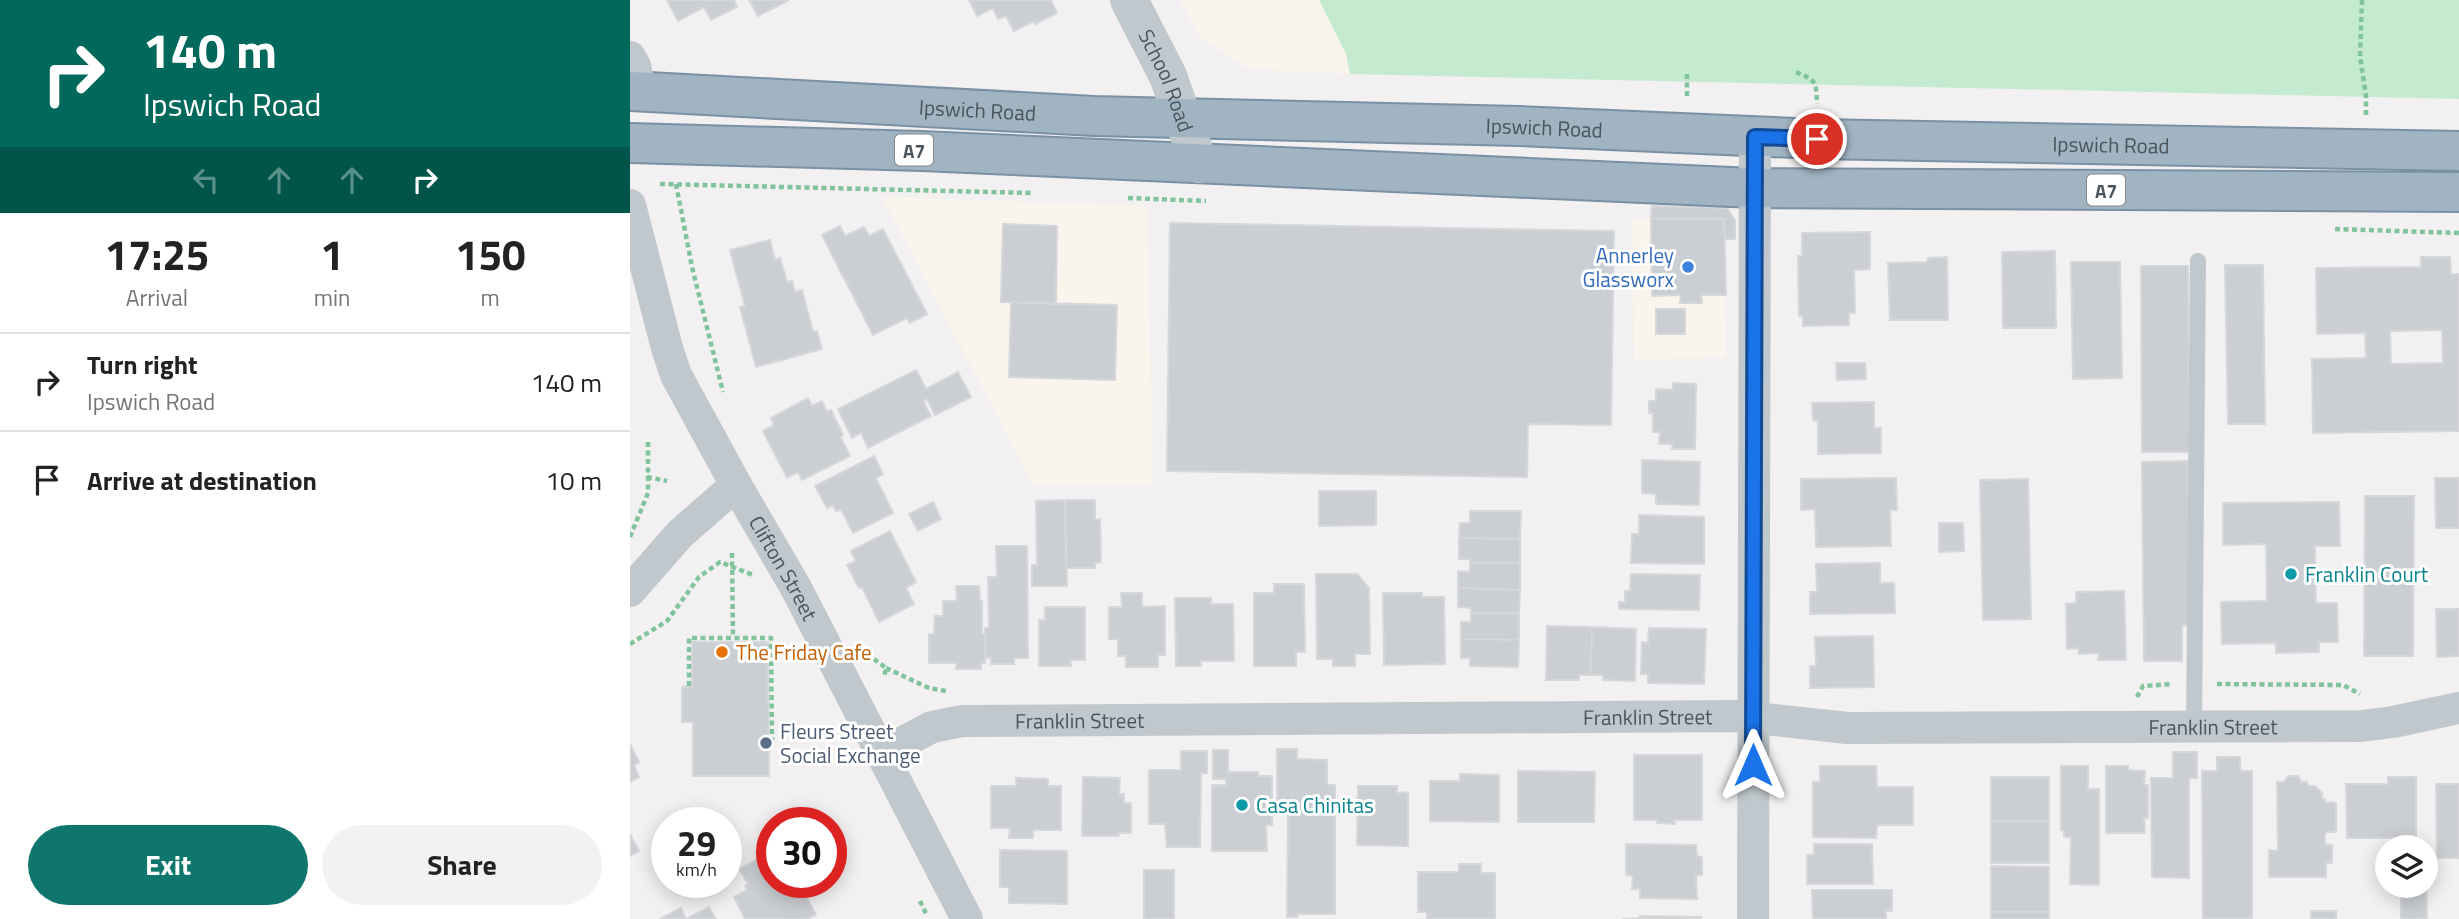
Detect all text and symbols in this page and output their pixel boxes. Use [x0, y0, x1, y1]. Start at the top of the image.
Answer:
text: 140 m [143, 12, 277, 87]
street label: School Road [1131, 23, 1202, 136]
icon: right [28, 28, 119, 119]
text: Ipswich Road [143, 80, 321, 128]
street label: Ipswich Road [918, 91, 1037, 129]
street label: Ipswich Road [1485, 109, 1603, 146]
pin [1787, 109, 1847, 169]
icon: arrive [1798, 120, 1836, 158]
street label: Ipswich Road [2052, 127, 2170, 162]
road number: A7 [895, 134, 933, 166]
icon: left [187, 161, 225, 199]
icon: ahead [260, 161, 298, 199]
icon: ahead [333, 161, 371, 199]
icon: right [406, 161, 444, 199]
road number: A7 [2087, 174, 2125, 206]
text: 17:25 [104, 222, 209, 286]
text: 1 [320, 222, 344, 286]
text: 150 [455, 222, 525, 286]
place label: Annerley Glassworx [1583, 239, 1675, 295]
marker: Annerley Glassworx [1680, 259, 1696, 275]
text: Arrival [126, 280, 188, 315]
text: min [314, 280, 350, 315]
text: m [481, 280, 500, 315]
text: Turn right [87, 345, 198, 384]
icon: right [28, 363, 66, 401]
text: 140 m [531, 363, 602, 402]
text: Ipswich Road [87, 384, 215, 419]
icon: arrive [28, 461, 66, 499]
text: Arrive at destination [87, 461, 317, 500]
text: 10 m [545, 461, 602, 500]
street label: Clifton Street [741, 509, 826, 627]
place label: Franklin Court [2305, 558, 2429, 590]
marker: Franklin Court [2283, 566, 2299, 582]
place label: The Friday Cafe [736, 636, 872, 668]
marker: The Friday Cafe [714, 644, 730, 660]
street label: Franklin Street [1583, 700, 1713, 733]
street label: Franklin Street [1015, 704, 1145, 737]
street label: Franklin Street [2148, 710, 2278, 743]
place label: Fleurs Street Social Exchange [780, 715, 921, 771]
position arrow [1716, 728, 1790, 802]
marker: Fleurs Street Social Exchange [758, 735, 774, 751]
place label: Casa Chinitas [1256, 789, 1374, 821]
marker: Casa Chinitas [1234, 797, 1250, 813]
speed limit sign: 30 [756, 807, 847, 898]
text: 29 [677, 816, 716, 870]
button: Exit [28, 825, 308, 905]
button: Share [322, 825, 602, 905]
map controls [2375, 835, 2438, 898]
button: layers [2375, 835, 2438, 898]
text: km/h [676, 856, 717, 883]

